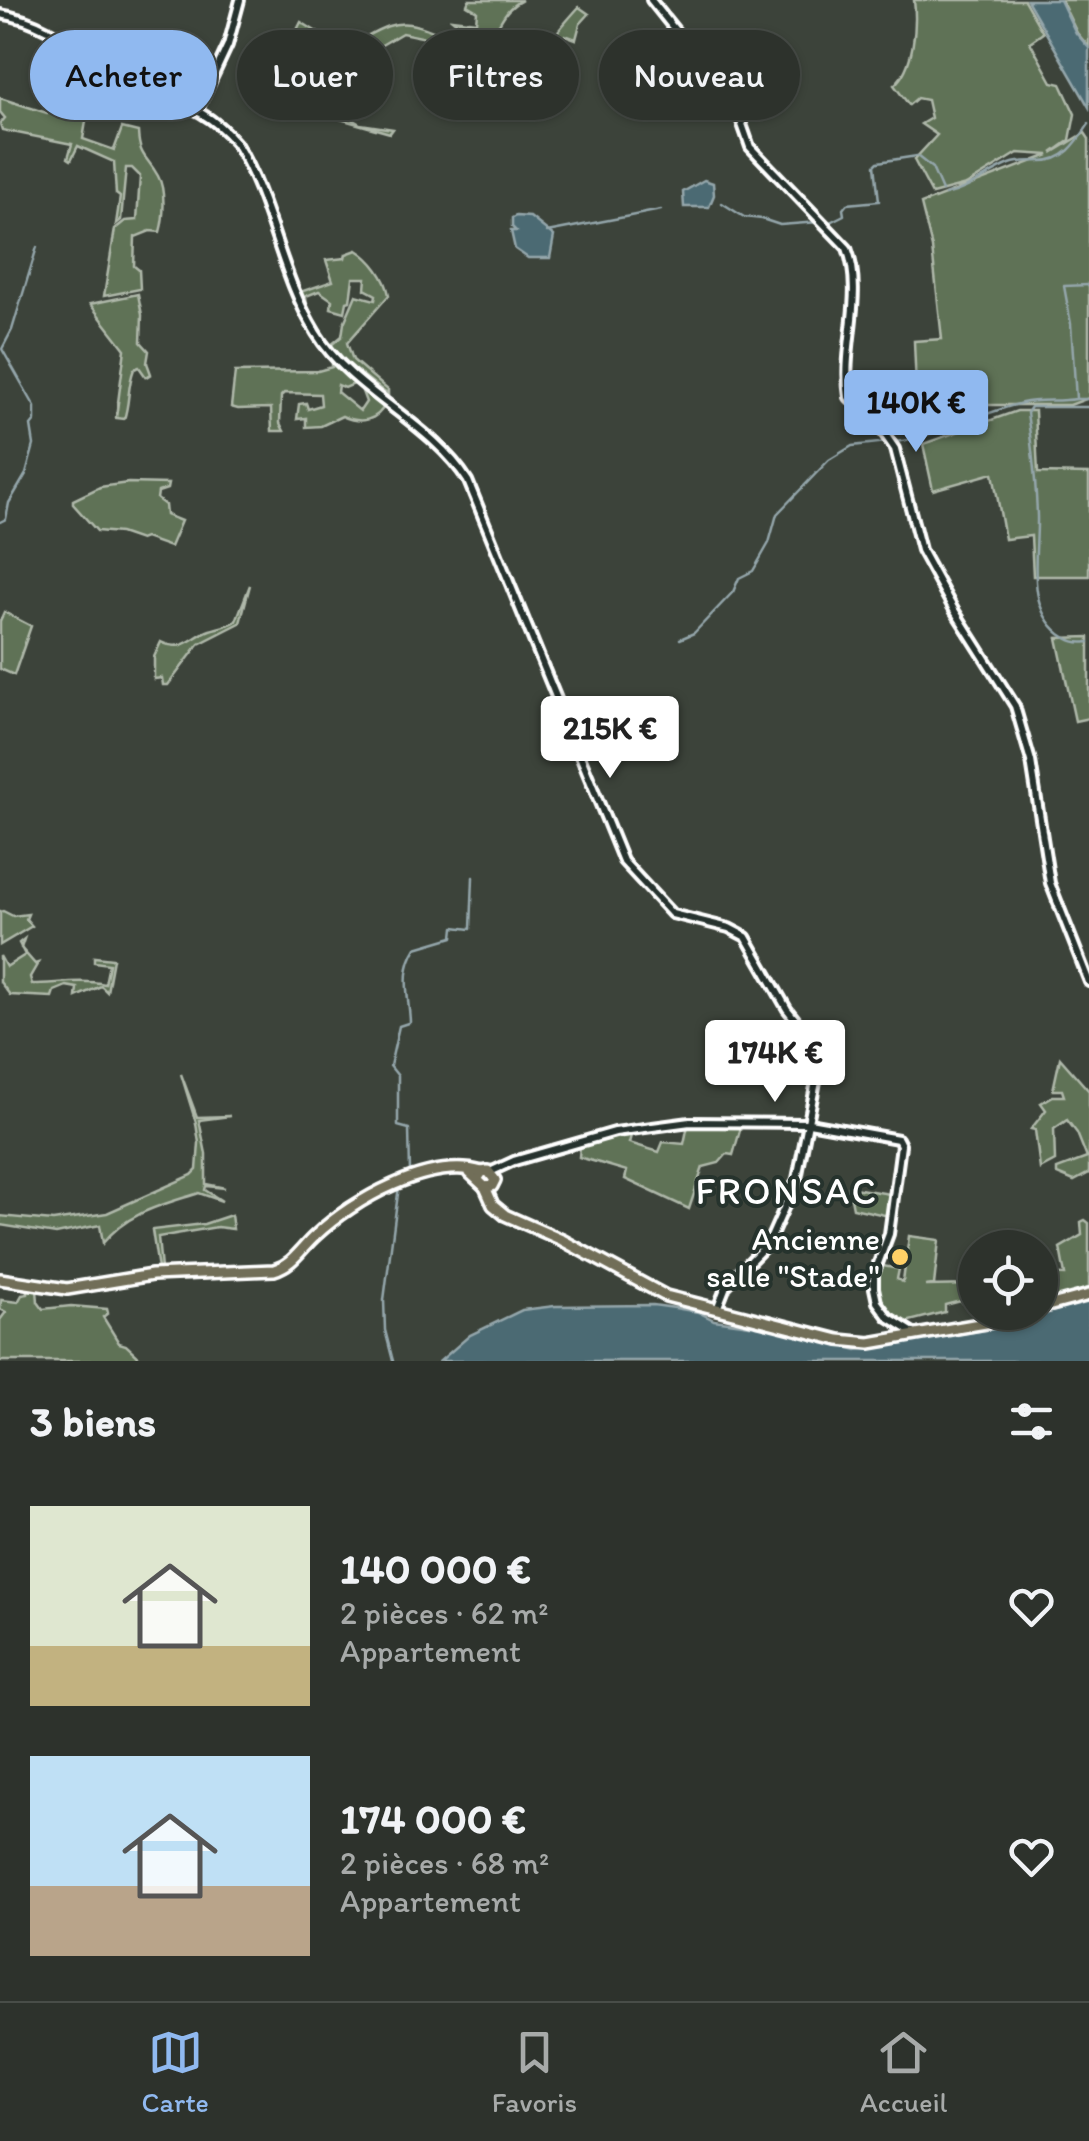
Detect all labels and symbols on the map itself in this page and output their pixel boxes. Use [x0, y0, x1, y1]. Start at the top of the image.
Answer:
pin: 140K € [835, 370, 997, 455]
pin: 215K € [529, 696, 691, 781]
pin: 174K € [694, 1020, 856, 1105]
district label: FRONSAC [696, 1168, 878, 1214]
place label: Ancienne salle "Stade" [706, 1220, 880, 1295]
marker: Ancienne salle "Stade" [889, 1246, 911, 1268]

